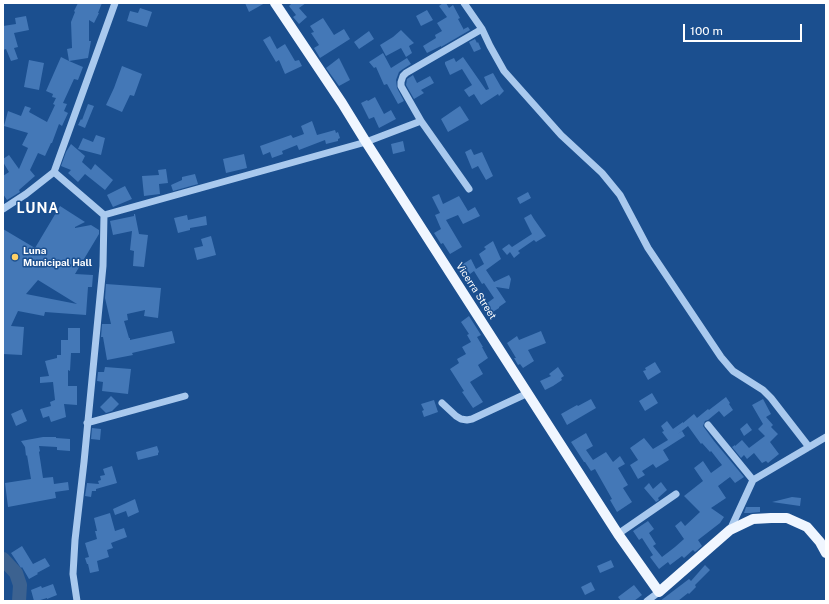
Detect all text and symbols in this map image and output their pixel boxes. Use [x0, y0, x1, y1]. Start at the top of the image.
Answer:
scale bar [685, 16, 804, 42]
text: 100 m [690, 24, 723, 38]
district label: LUNA [16, 201, 60, 217]
place label: Luna Municipal Hall [23, 245, 92, 268]
marker: Luna Municipal Hall [10, 252, 20, 262]
street label: Vicerra Street [453, 260, 499, 322]

